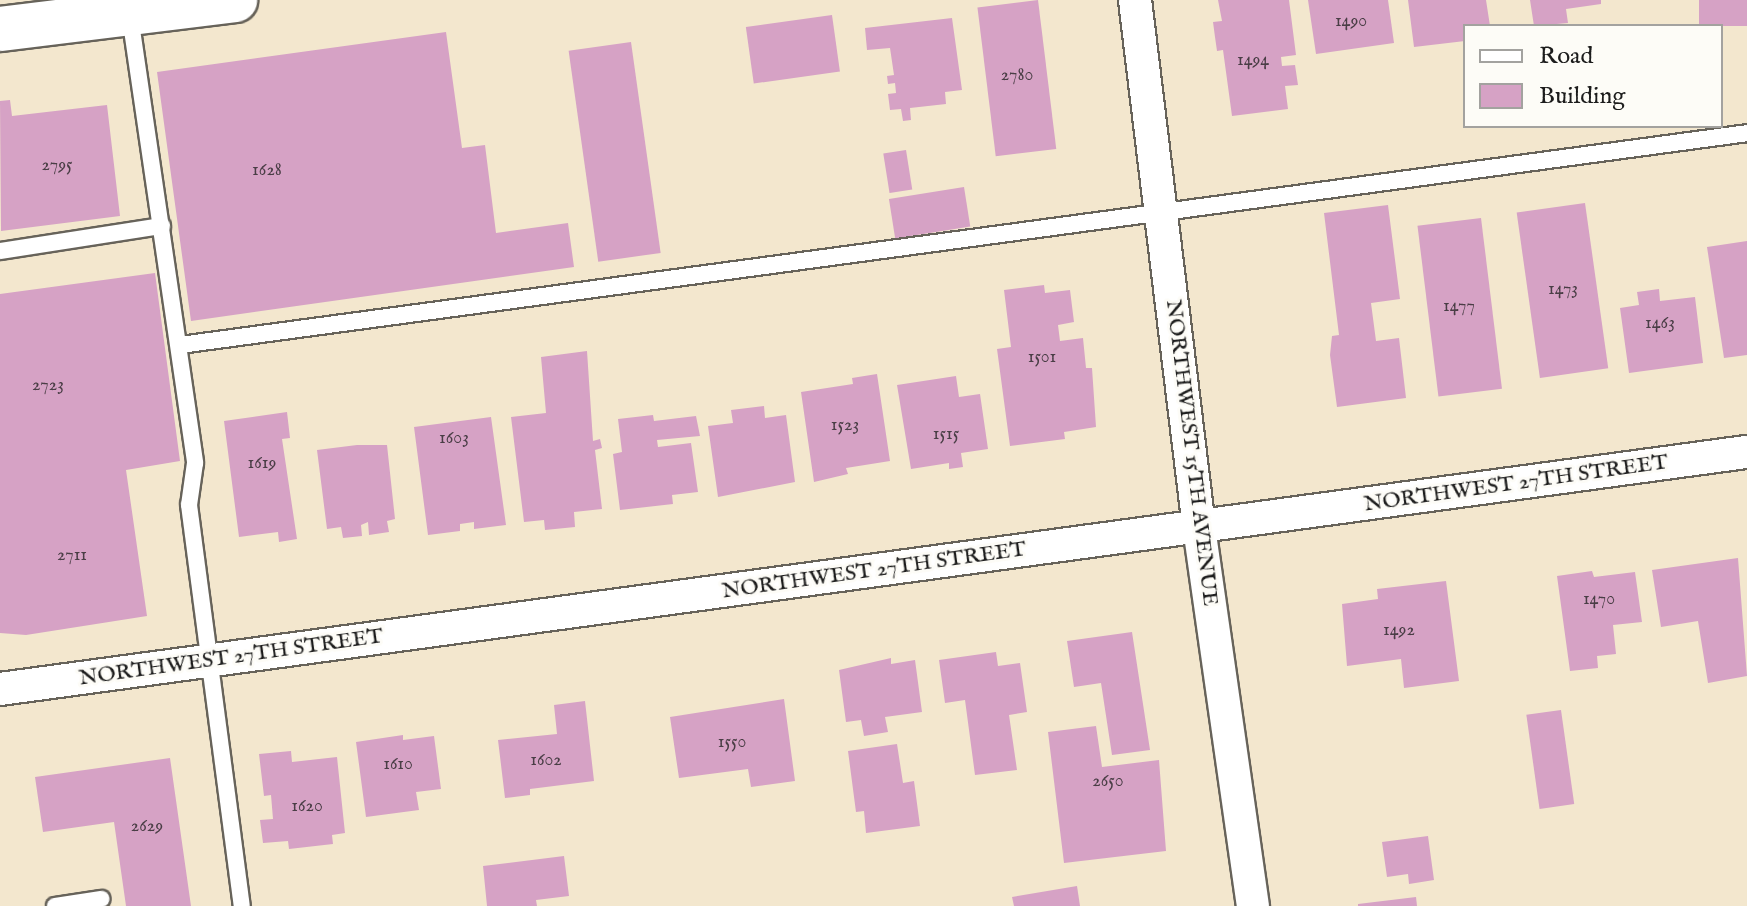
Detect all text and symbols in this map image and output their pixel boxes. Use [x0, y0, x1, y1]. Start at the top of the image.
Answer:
house number: 1490 [1335, 11, 1367, 33]
legend [1463, 24, 1723, 128]
text: Road [1539, 41, 1593, 72]
house number: 1494 [1237, 50, 1269, 72]
house number: 2780 [1001, 65, 1033, 87]
text: Building [1539, 81, 1625, 112]
house number: 2795 [41, 155, 73, 177]
house number: 1628 [252, 160, 282, 182]
house number: 1473 [1548, 279, 1578, 301]
house number: 1477 [1443, 296, 1475, 318]
street label: NORTHWEST 15TH AVENUE [1159, 298, 1223, 608]
house number: 1463 [1645, 313, 1675, 335]
house number: 1501 [1028, 347, 1056, 369]
house number: 2723 [32, 375, 64, 397]
house number: 1523 [831, 415, 859, 437]
house number: 1515 [933, 424, 959, 446]
house number: 1603 [439, 428, 469, 450]
street label: NORTHWEST 27TH STREET [1362, 450, 1670, 518]
house number: 1619 [248, 453, 276, 475]
street label: NORTHWEST 27TH STREET [720, 537, 1028, 605]
house number: 2711 [57, 545, 87, 567]
house number: 1470 [1583, 589, 1615, 611]
house number: 1492 [1383, 620, 1415, 642]
street label: NORTHWEST 27TH STREET [77, 624, 385, 692]
house number: 1550 [718, 732, 746, 754]
house number: 1602 [530, 750, 562, 772]
house number: 1610 [383, 754, 413, 776]
house number: 2650 [1092, 771, 1124, 793]
house number: 1620 [291, 796, 323, 818]
house number: 2629 [131, 816, 163, 838]

